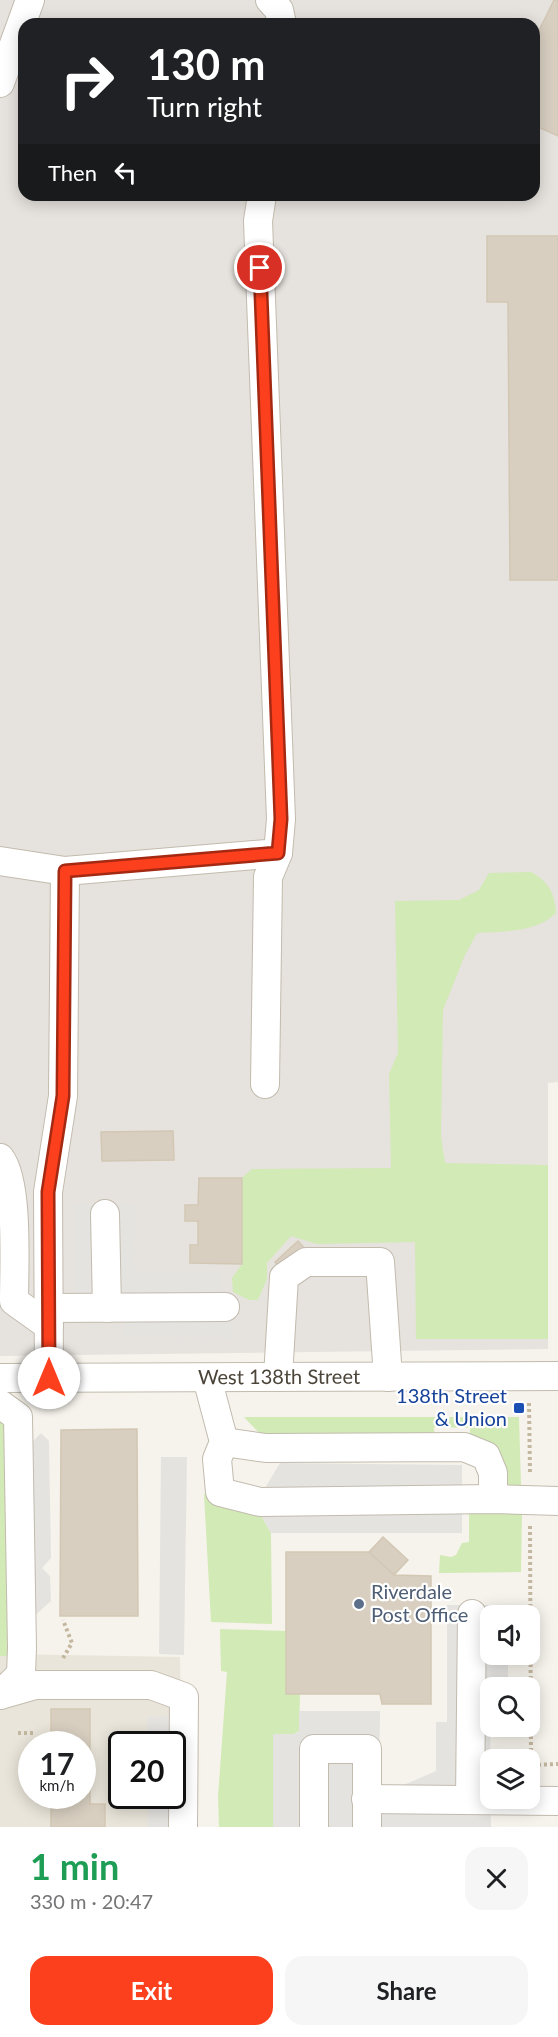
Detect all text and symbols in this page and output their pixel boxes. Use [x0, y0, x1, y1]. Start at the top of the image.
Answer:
text: 130 m [147, 39, 265, 89]
icon: right [48, 42, 126, 120]
text: Turn right [147, 90, 262, 123]
icon: left [109, 156, 142, 189]
text: Then [48, 159, 97, 186]
pin [234, 242, 285, 293]
icon: arrive [243, 251, 276, 284]
position arrow [17, 1346, 81, 1410]
street label: West 138th Street [198, 1364, 360, 1388]
place label: 138th Street & Union [396, 1383, 507, 1430]
marker: 138th Street & Union [512, 1401, 526, 1415]
place label: Riverdale Post Office [371, 1579, 468, 1626]
marker: Riverdale Post Office [352, 1597, 366, 1611]
map controls [480, 1605, 540, 1809]
button: sound [480, 1605, 540, 1665]
button: search [480, 1677, 540, 1737]
speed limit sign: 20 [108, 1731, 186, 1809]
text: 17 [40, 1745, 74, 1781]
button: layers [480, 1749, 540, 1809]
text: km/h [39, 1776, 75, 1794]
text: 1 min [30, 1844, 119, 1888]
button: close [465, 1847, 528, 1910]
text: 330 m · 20:47 [30, 1889, 153, 1913]
button: Exit [30, 1956, 273, 2025]
button: Share [285, 1956, 528, 2025]

